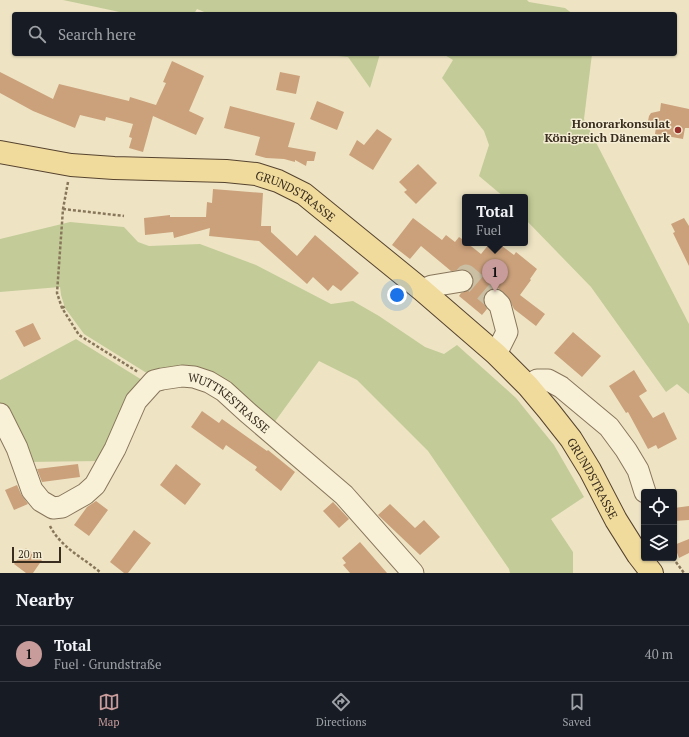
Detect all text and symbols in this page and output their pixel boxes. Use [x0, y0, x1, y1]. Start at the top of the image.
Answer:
search box [12, 12, 677, 56]
icon: search [26, 23, 48, 45]
text: Search here [58, 24, 136, 44]
place label: Honorarkonsulat Königreich Dänemark [544, 116, 670, 145]
marker: Honorarkonsulat Königreich Dänemark [673, 125, 683, 135]
street label: GRUNDSTRASSE [254, 167, 339, 224]
popup [462, 194, 528, 246]
text: Total [476, 201, 514, 221]
text: Fuel [476, 221, 501, 239]
pin: 1 [482, 259, 508, 292]
your location [387, 285, 407, 305]
street label: WUTTKESTRASSE [188, 369, 273, 436]
street label: GRUNDSTRASSE [564, 435, 622, 521]
map controls [641, 489, 677, 561]
button: locate [641, 489, 677, 525]
button: layers [641, 525, 677, 561]
scale bar [12, 545, 61, 564]
text: 20 m [18, 547, 42, 561]
text: Nearby [16, 588, 74, 611]
text: Total [54, 635, 91, 655]
text: 1 [25, 645, 33, 663]
text: 40 m [645, 645, 673, 663]
text: Fuel · Grundstraße [54, 655, 162, 673]
tab: Map [98, 691, 120, 729]
tab: Directions [316, 691, 367, 729]
tab: Saved [563, 691, 591, 729]

